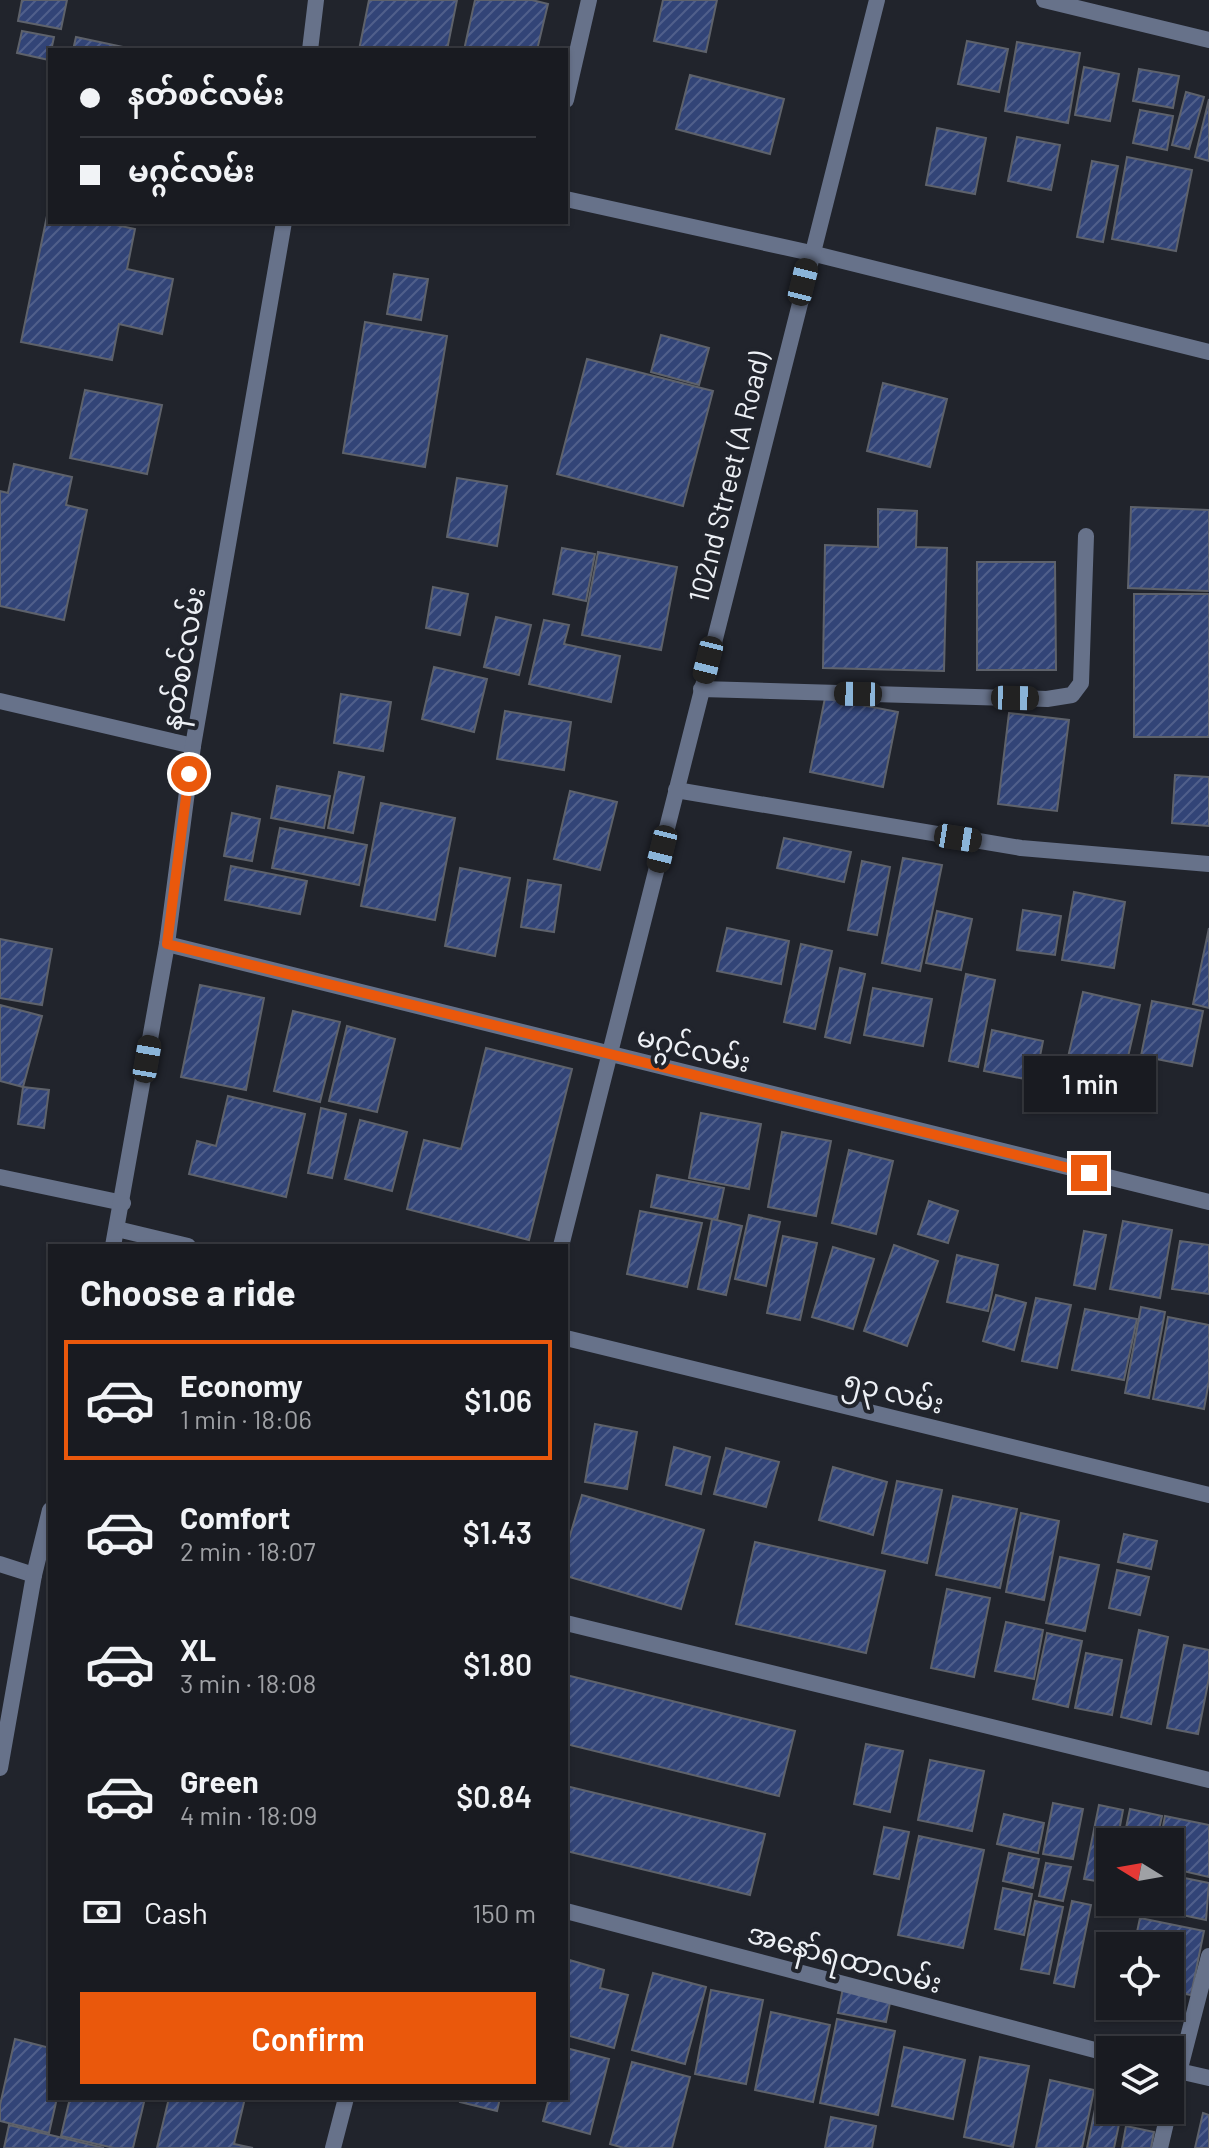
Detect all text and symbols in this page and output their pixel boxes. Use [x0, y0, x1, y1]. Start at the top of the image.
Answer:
text: နတ်စင်လမ်း [128, 75, 285, 111]
text: မဂ္ဂင်လမ်း [128, 152, 255, 188]
car [786, 256, 820, 308]
street label: 102nd Street (A Road) [680, 347, 776, 606]
street label: နတ်စင်လမ်း [153, 584, 218, 733]
car [691, 634, 725, 686]
car [834, 682, 882, 706]
car [991, 686, 1039, 710]
route start [171, 756, 207, 792]
car [932, 822, 984, 854]
car [645, 823, 679, 875]
street label: မဂ္ဂင်လမ်း [632, 1017, 754, 1086]
car [131, 1033, 163, 1085]
callout: 1 min [1023, 1057, 1155, 1113]
text: 1 min [1062, 1068, 1118, 1099]
route end [1071, 1155, 1107, 1191]
text: Choose a ride [80, 1270, 296, 1313]
street label: ၅၃ လမ်း [839, 1362, 948, 1427]
icon: car [84, 1364, 156, 1436]
text: Economy [180, 1367, 303, 1403]
text: $1.06 [464, 1382, 532, 1418]
text: 1 min · 18:06 [180, 1403, 312, 1434]
icon: car [84, 1496, 156, 1568]
text: Comfort [180, 1499, 290, 1535]
text: $1.43 [463, 1514, 532, 1550]
text: 2 min · 18:07 [180, 1535, 316, 1566]
icon: car [84, 1628, 156, 1700]
text: XL [180, 1631, 216, 1667]
text: $1.80 [463, 1646, 532, 1682]
text: 3 min · 18:08 [180, 1667, 316, 1698]
icon: car [84, 1760, 156, 1832]
text: Green [180, 1763, 259, 1799]
text: $0.84 [456, 1778, 532, 1814]
text: 4 min · 18:09 [180, 1799, 317, 1830]
north arrow [1096, 1828, 1184, 1916]
map controls [1096, 1828, 1184, 2124]
icon: cash [80, 1890, 124, 1934]
text: Cash [144, 1894, 208, 1930]
text: 150 m [472, 1897, 536, 1928]
street label: အနော်ရထာလမ်း [742, 1915, 946, 2006]
button: locate [1096, 1932, 1184, 2020]
button: Confirm [80, 1992, 536, 2084]
button: layers [1096, 2036, 1184, 2124]

